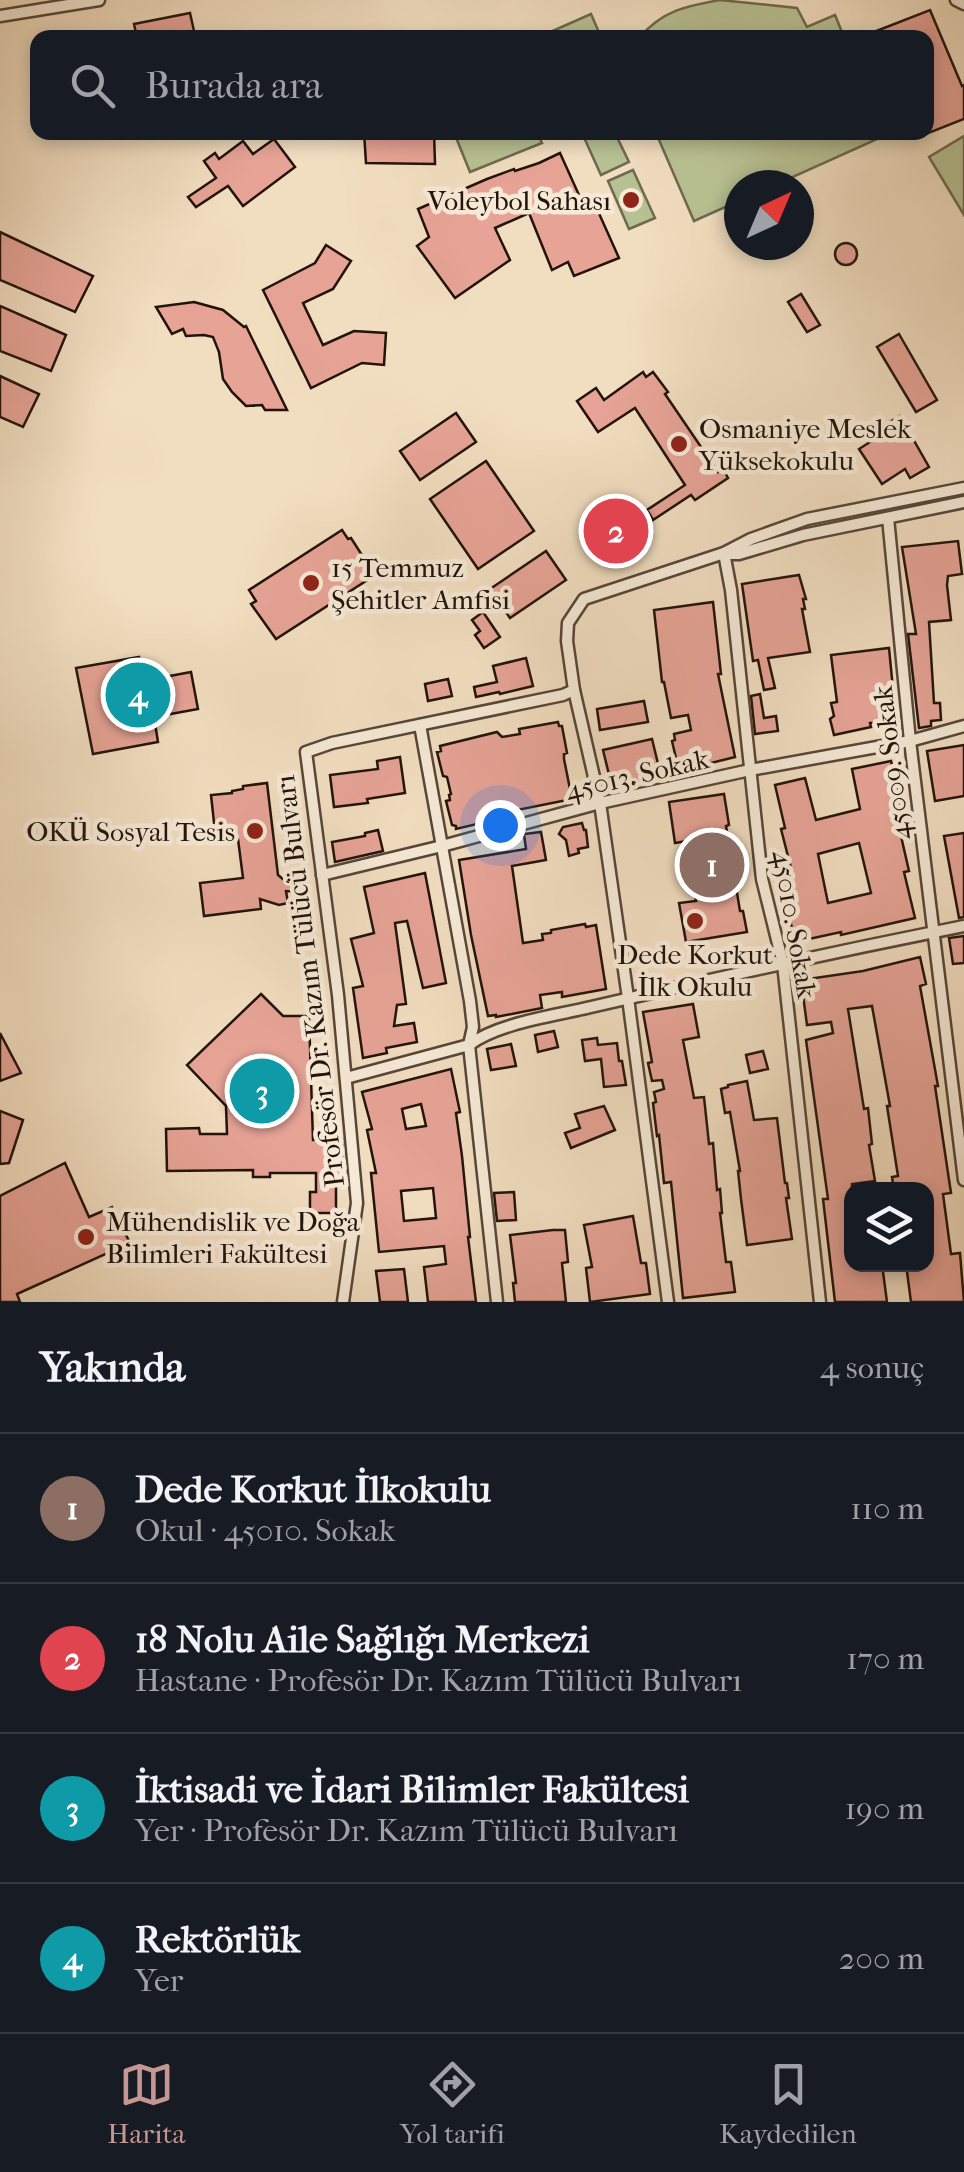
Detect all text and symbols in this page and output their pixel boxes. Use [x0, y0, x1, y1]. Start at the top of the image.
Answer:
search box [30, 30, 934, 140]
icon: search [65, 58, 120, 113]
text: Burada ara [145, 63, 323, 108]
north arrow [724, 170, 814, 260]
place label: Voleybol Sahası [426, 184, 611, 217]
marker: Voleybol Sahası [620, 189, 642, 211]
place label: Osmaniye Meslek Yüksekokulu [698, 412, 912, 477]
marker: Osmaniye Meslek Yüksekokulu [668, 433, 690, 455]
pin: 2 [584, 494, 648, 568]
place label: 15 Temmuz Şehitler Amfisi [331, 551, 510, 616]
marker: 15 Temmuz Şehitler Amfisi [300, 572, 322, 594]
pin: 4 [106, 658, 170, 732]
street label: 45009. Sokak [866, 683, 917, 842]
street label: 45013. Sokak [562, 742, 713, 807]
street label: Profesör Dr. Kazım Tülücü Bulvarı [268, 773, 351, 1189]
your location [475, 800, 526, 851]
place label: OKÜ Sosyal Tesis [26, 815, 235, 848]
marker: OKÜ Sosyal Tesis [244, 820, 266, 842]
pin: 1 [680, 828, 744, 902]
street label: 45010. Sokak [765, 847, 824, 1001]
marker: Dede Korkut İlk Okulu [684, 910, 706, 932]
place label: Dede Korkut İlk Okulu [617, 938, 773, 1003]
pin: 3 [230, 1054, 294, 1128]
map controls [844, 1182, 934, 1272]
button: layers [844, 1182, 934, 1272]
place label: Mühendislik ve Doğa Bilimleri Fakültesi [106, 1205, 361, 1270]
marker: Mühendislik ve Doğa Bilimleri Fakültesi [75, 1226, 97, 1248]
text: Yakında [40, 1343, 185, 1392]
text: 4 sonuç [820, 1349, 924, 1386]
text: Dede Korkut İlkokulu [135, 1467, 491, 1512]
text: 1 [67, 1490, 78, 1527]
text: 110 m [850, 1490, 924, 1527]
text: Okul · 45010. Sokak [135, 1512, 395, 1549]
text: 18 Nolu Aile Sağlığı Merkezi [135, 1617, 590, 1662]
text: 2 [64, 1640, 81, 1677]
text: 170 m [846, 1640, 924, 1677]
text: Hastane · Profesör Dr. Kazım Tülücü Bulvarı [135, 1662, 742, 1699]
text: İktisadi ve İdari Bilimler Fakültesi [135, 1767, 689, 1812]
text: 3 [66, 1790, 79, 1827]
text: 190 m [845, 1790, 924, 1827]
text: Yer · Profesör Dr. Kazım Tülücü Bulvarı [135, 1812, 678, 1849]
text: Rektörlük [135, 1917, 300, 1962]
text: 4 [63, 1940, 82, 1977]
text: 200 m [839, 1940, 924, 1977]
text: Yer [135, 1962, 183, 1999]
tab: Harita [107, 2057, 185, 2150]
tab: Yol tarifi [400, 2057, 505, 2150]
tab: Kaydedilen [719, 2057, 857, 2150]

